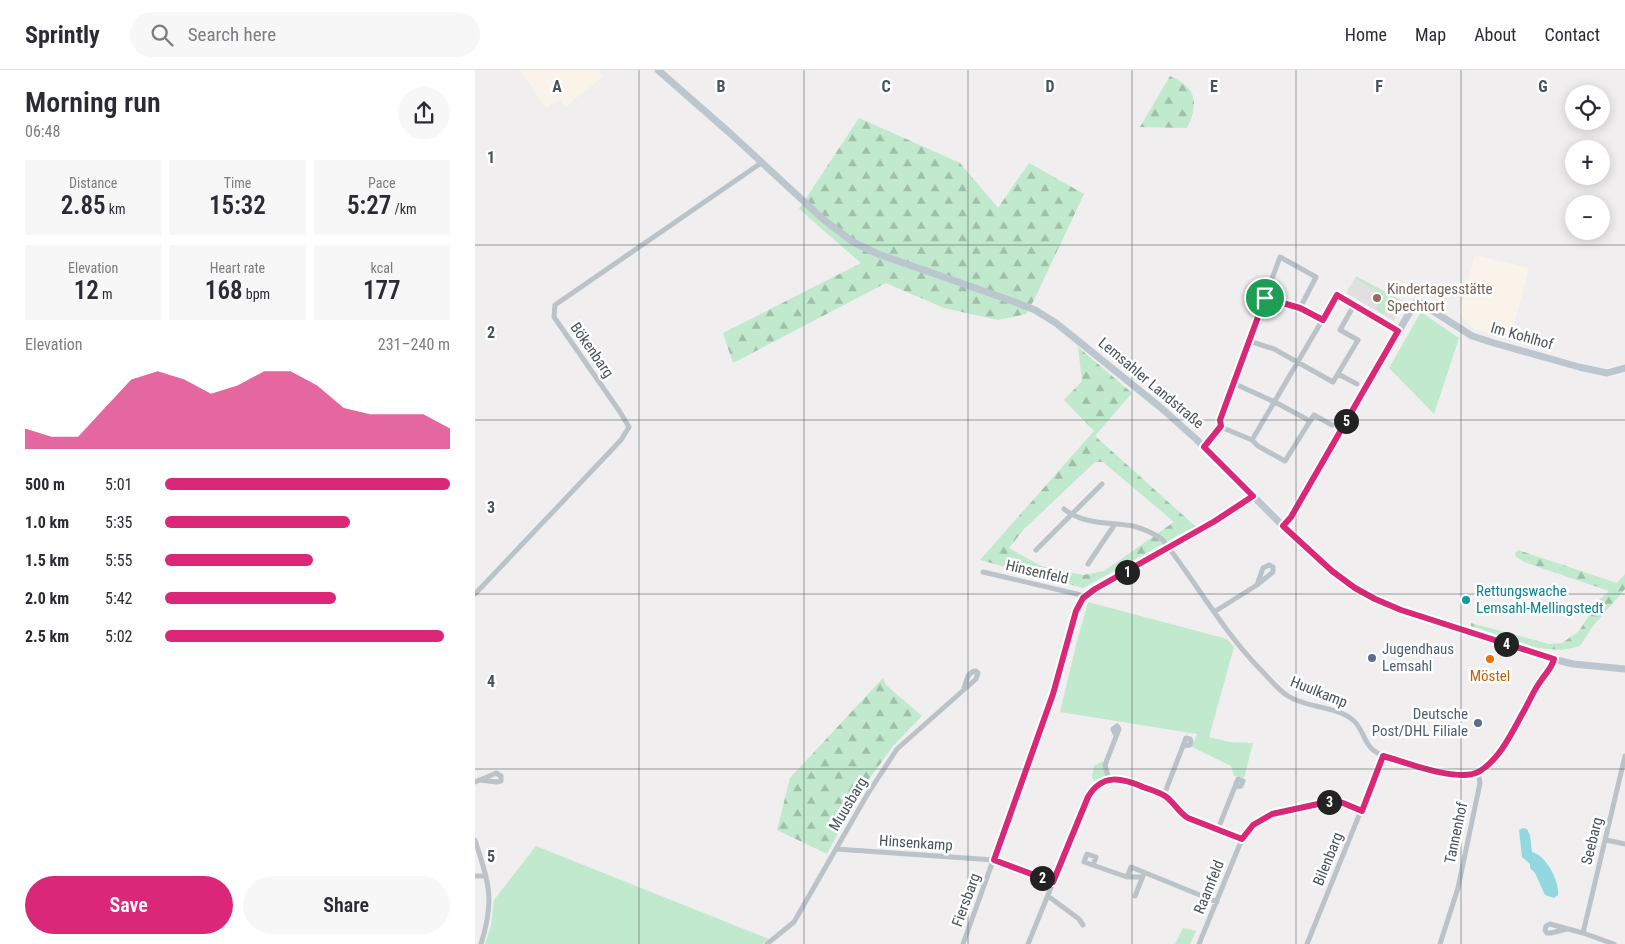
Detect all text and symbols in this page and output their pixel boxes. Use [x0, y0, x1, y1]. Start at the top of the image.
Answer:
search box [130, 12, 480, 57]
text: Sprintly [25, 21, 100, 49]
icon: search [148, 21, 176, 49]
text: Search here [188, 23, 276, 46]
text: Home [1345, 24, 1387, 45]
text: Map [1415, 24, 1446, 45]
text: About [1474, 24, 1516, 45]
text: Contact [1544, 24, 1600, 45]
text: A [552, 77, 562, 96]
text: B [717, 77, 726, 96]
text: C [881, 77, 891, 96]
text: D [1045, 77, 1055, 96]
text: E [1210, 77, 1218, 96]
text: F [1375, 77, 1383, 96]
text: G [1538, 77, 1548, 96]
map controls [1565, 85, 1610, 240]
button: locate [1565, 85, 1610, 130]
text: Morning run [25, 86, 161, 119]
button: share [398, 87, 450, 139]
text: 06:48 [25, 122, 60, 141]
button: + [1565, 140, 1610, 185]
text: 1 [487, 148, 495, 167]
text: Distance [69, 175, 117, 191]
text: Time [224, 175, 251, 191]
text: Pace [368, 175, 396, 191]
text: 2.85 [61, 191, 106, 220]
text: 15:32 [209, 191, 266, 220]
text: 5:27 [347, 191, 391, 220]
button: − [1565, 195, 1610, 240]
text: km [106, 201, 126, 217]
text: /km [391, 201, 417, 217]
text: Elevation [68, 260, 118, 276]
text: Heart rate [210, 260, 265, 276]
text: kcal [371, 260, 393, 276]
text: 12 [74, 276, 99, 305]
text: 168 [205, 276, 243, 305]
text: 177 [363, 276, 401, 305]
pin [1244, 277, 1286, 319]
place label: Kindertagesstätte Spechtort [1387, 280, 1493, 315]
icon: arrive [1251, 284, 1279, 312]
text: m [99, 286, 113, 302]
text: bpm [243, 286, 270, 302]
marker: Kindertagesstätte Spechtort [1371, 292, 1383, 304]
street label: Im Kohlhof [1489, 318, 1556, 354]
street label: Bökenbarg [567, 319, 617, 381]
text: 2 [487, 323, 495, 342]
street label: Lemsahler Landstraße [1095, 334, 1207, 432]
text: Elevation [25, 335, 83, 354]
text: 231–240 m [378, 335, 450, 354]
pin: 5 [1333, 408, 1359, 434]
text: 5 [1343, 413, 1350, 429]
text: 500 m [25, 475, 65, 494]
text: 5:01 [105, 475, 132, 494]
text: 3 [487, 498, 495, 517]
text: 1.0 km [25, 513, 69, 532]
text: 5:35 [105, 513, 132, 532]
text: 1.5 km [25, 551, 69, 570]
text: 5:55 [105, 551, 132, 570]
street label: Hinsenfeld [1004, 556, 1070, 588]
pin: 1 [1115, 560, 1139, 584]
text: 1 [1124, 564, 1131, 580]
place label: Rettungswache Lemsahl-Mellingstedt [1476, 582, 1603, 617]
text: 2.0 km [25, 589, 69, 608]
text: 5:42 [105, 589, 132, 608]
marker: Rettungswache Lemsahl-Mellingstedt [1460, 594, 1472, 606]
text: 2.5 km [25, 627, 69, 646]
text: 5:02 [105, 627, 132, 646]
pin: 4 [1493, 632, 1519, 656]
text: 4 [1503, 636, 1510, 652]
place label: Jugendhaus Lemsahl [1382, 640, 1454, 675]
marker: Jugendhaus Lemsahl [1366, 652, 1378, 664]
marker: Möstel [1484, 653, 1496, 665]
place label: Möstel [1470, 667, 1510, 685]
text: 4 [487, 672, 495, 691]
street label: Huulkamp [1288, 672, 1350, 712]
place label: Deutsche Post/DHL Filiale [1372, 705, 1468, 740]
marker: Deutsche Post/DHL Filiale [1472, 717, 1484, 729]
street label: Muusbarg [825, 774, 871, 834]
pin: 3 [1317, 790, 1341, 814]
text: 3 [1326, 794, 1333, 810]
street label: Tannenhof [1441, 800, 1471, 865]
street label: Seebarg [1577, 815, 1607, 867]
street label: Bilenbarg [1309, 830, 1347, 888]
street label: Hinsenkamp [879, 831, 953, 855]
text: 5 [487, 847, 495, 866]
street label: Raamfeld [1190, 858, 1228, 916]
pin: 2 [1029, 866, 1055, 890]
text: 2 [1039, 870, 1046, 886]
street label: Fiersbarg [948, 871, 984, 929]
button: Save [25, 876, 233, 934]
button: Share [243, 876, 450, 934]

